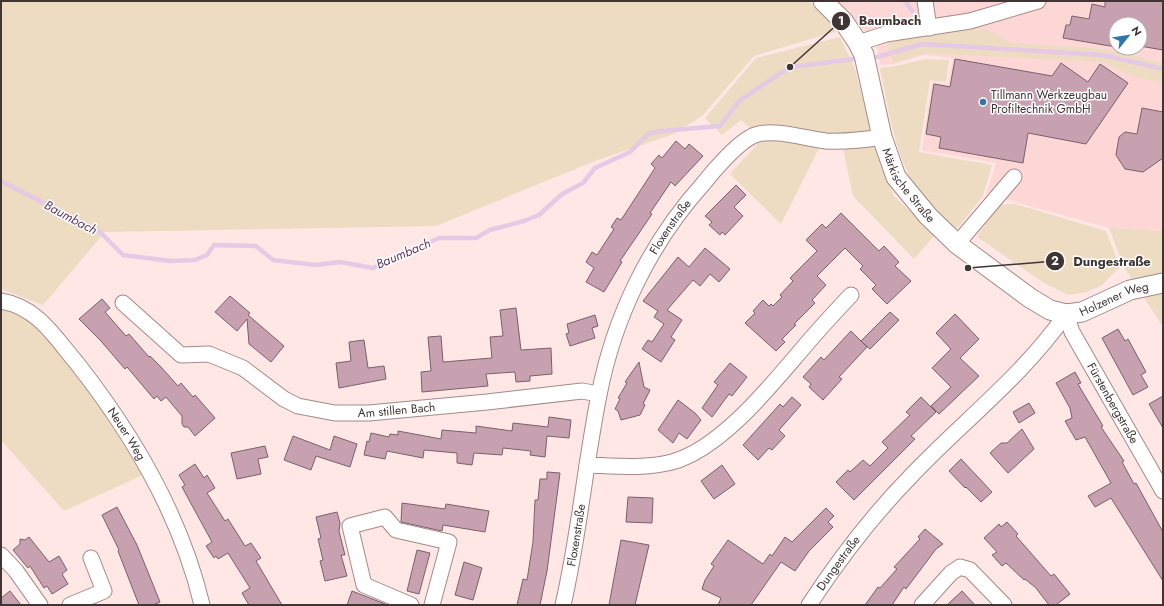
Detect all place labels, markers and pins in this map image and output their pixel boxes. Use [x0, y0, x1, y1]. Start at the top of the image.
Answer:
callout: Baumbach [831, 8, 930, 33]
place label: Tillmann Werkzeugbau Profiltechnik GmbH [991, 86, 1107, 118]
marker: Tillmann Werkzeugbau Profiltechnik GmbH [978, 97, 988, 107]
callout: Dungestraße [1045, 248, 1159, 273]

